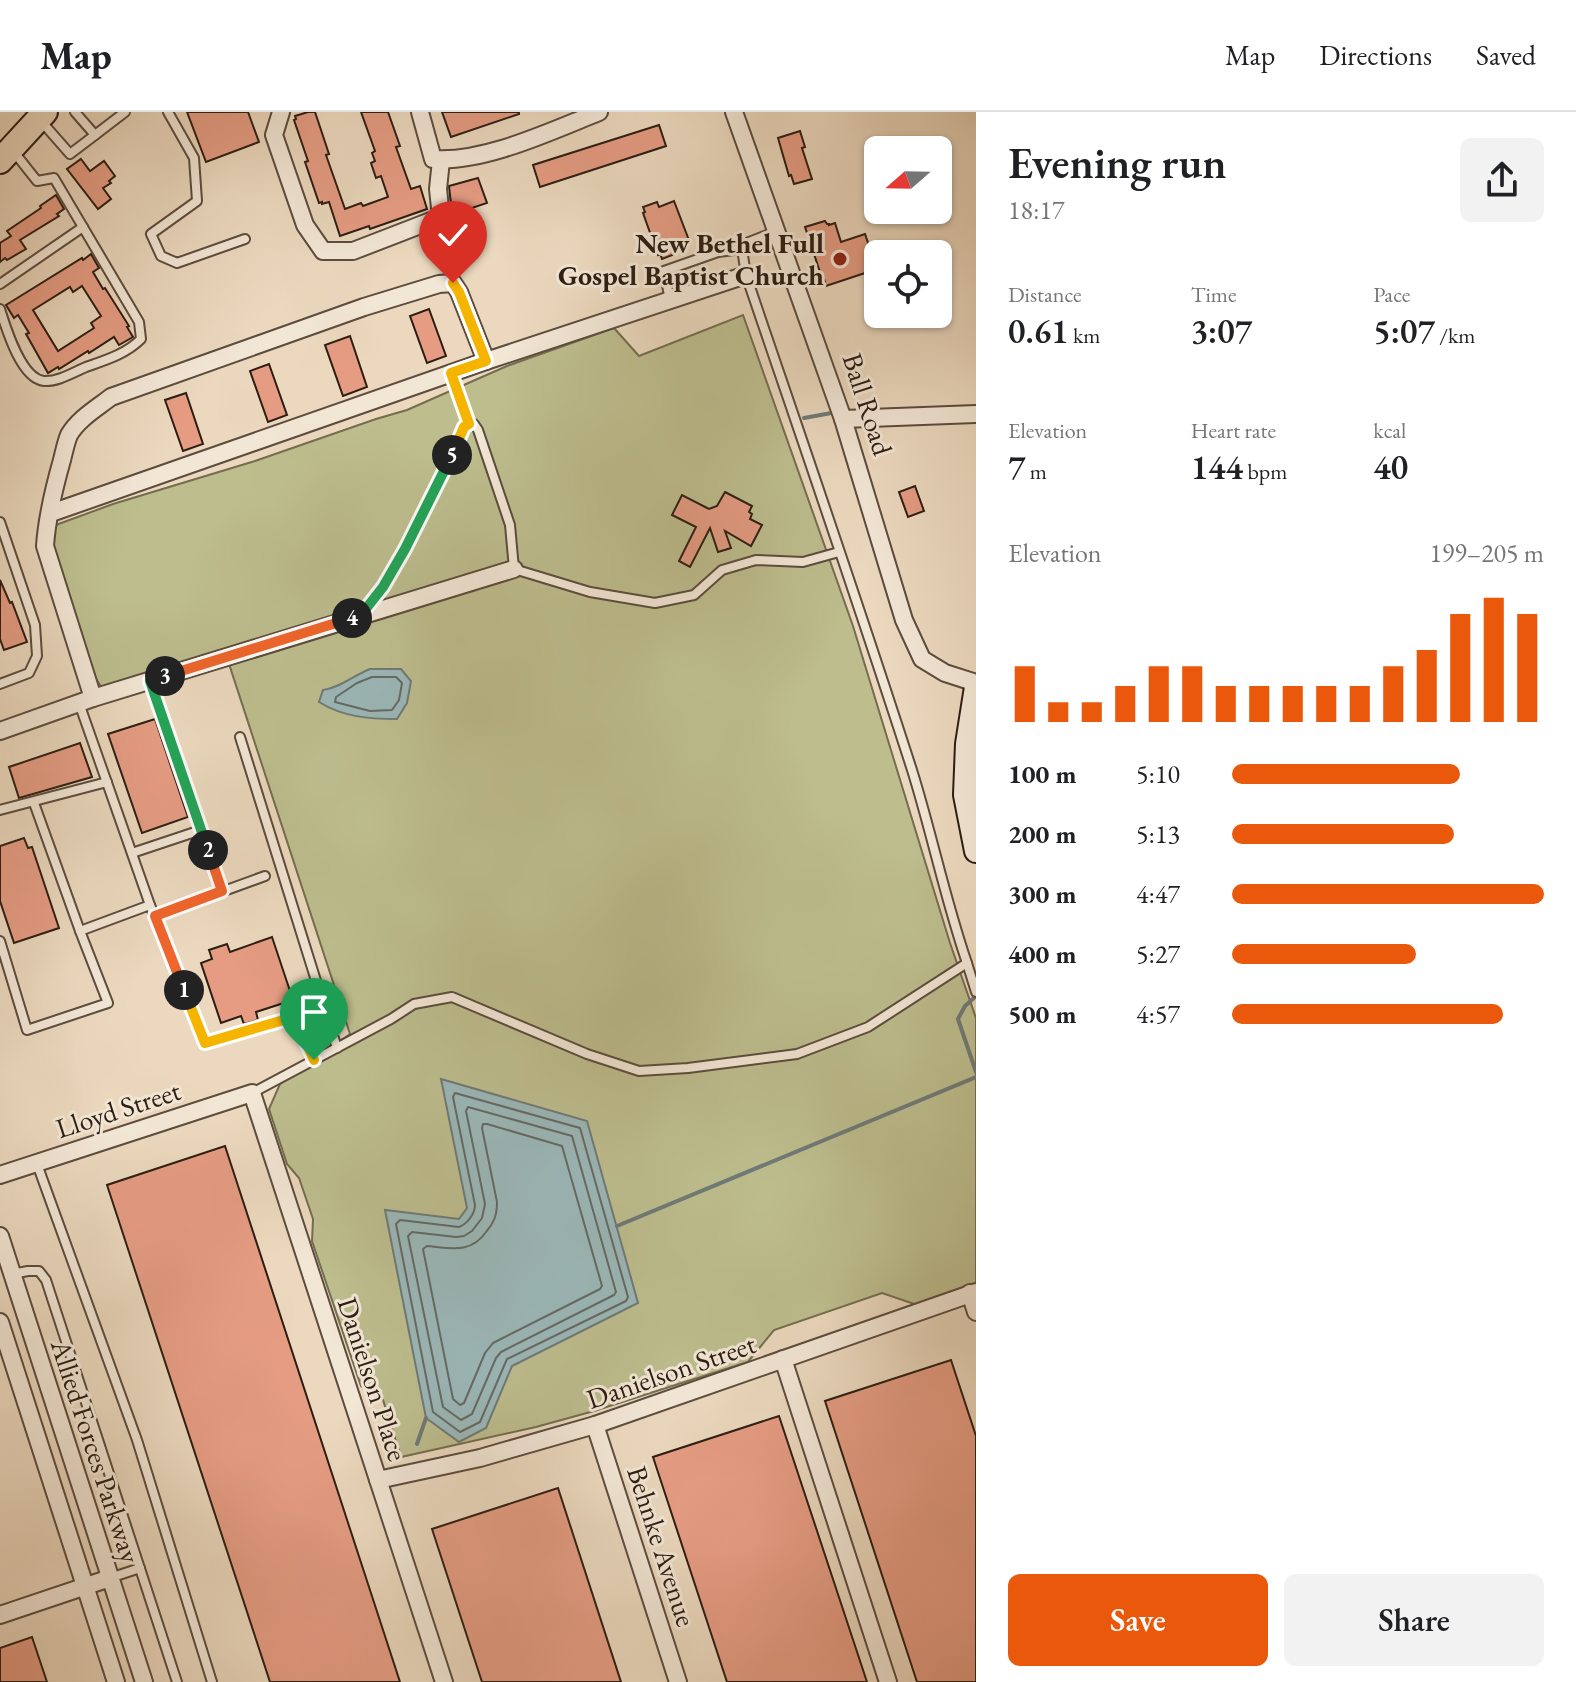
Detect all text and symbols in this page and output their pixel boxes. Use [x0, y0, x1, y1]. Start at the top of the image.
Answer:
text: Map [40, 31, 112, 80]
text: Map [1225, 37, 1275, 73]
text: Directions [1319, 37, 1432, 73]
text: Saved [1476, 37, 1536, 73]
text: Evening run [1008, 134, 1227, 191]
north arrow [864, 136, 952, 224]
map controls [864, 136, 952, 328]
button: share [1460, 138, 1544, 222]
text: 18:17 [1008, 193, 1064, 227]
pin [419, 201, 487, 283]
icon: check [431, 213, 475, 257]
place label: New Bethel Full Gospel Baptist Church [558, 225, 824, 293]
button: locate [864, 240, 952, 328]
marker: New Bethel Full Gospel Baptist Church [831, 250, 849, 268]
text: Distance [1008, 280, 1081, 309]
text: Time [1191, 280, 1236, 309]
text: Pace [1373, 280, 1410, 309]
text: 0.61 [1008, 309, 1069, 353]
text: 3:07 [1191, 309, 1252, 353]
text: 5:07 [1373, 309, 1435, 353]
text: km [1069, 321, 1100, 350]
text: /km [1435, 321, 1476, 350]
street label: Ball Road [835, 348, 902, 460]
text: Elevation [1008, 416, 1087, 445]
text: Heart rate [1191, 416, 1276, 445]
text: kcal [1373, 416, 1406, 445]
pin: 5 [432, 435, 472, 475]
text: 5 [446, 440, 458, 469]
text: 7 [1008, 445, 1025, 489]
text: 144 [1191, 445, 1243, 489]
text: 40 [1373, 445, 1408, 489]
text: m [1025, 457, 1047, 486]
text: bpm [1243, 457, 1287, 486]
text: Elevation [1008, 536, 1102, 570]
text: 199–205 m [1429, 536, 1544, 570]
pin: 4 [332, 598, 372, 638]
text: 4 [346, 603, 358, 632]
pin: 3 [145, 656, 185, 696]
text: 3 [159, 661, 171, 690]
text: 100 m [1008, 757, 1076, 791]
text: 5:10 [1136, 757, 1180, 791]
text: 200 m [1008, 817, 1076, 851]
text: 5:13 [1136, 817, 1180, 851]
pin: 2 [188, 830, 228, 870]
text: 2 [202, 835, 214, 864]
text: 300 m [1008, 877, 1076, 911]
text: 4:47 [1136, 877, 1180, 911]
text: 400 m [1008, 937, 1076, 971]
text: 5:27 [1136, 937, 1180, 971]
pin: 1 [164, 970, 204, 1010]
text: 1 [178, 975, 190, 1004]
pin [280, 978, 348, 1060]
icon: arrive [292, 990, 336, 1034]
text: 500 m [1008, 997, 1076, 1031]
text: 4:57 [1136, 997, 1180, 1031]
street label: Lloyd Street [51, 1072, 185, 1146]
street label: Danielson Place [330, 1293, 416, 1465]
street label: Danielson Street [582, 1325, 760, 1417]
street label: Allied Forces Parkway [43, 1334, 149, 1568]
street label: Behnke Avenue [619, 1461, 705, 1631]
button: Save [1008, 1574, 1268, 1666]
button: Share [1284, 1574, 1544, 1666]

